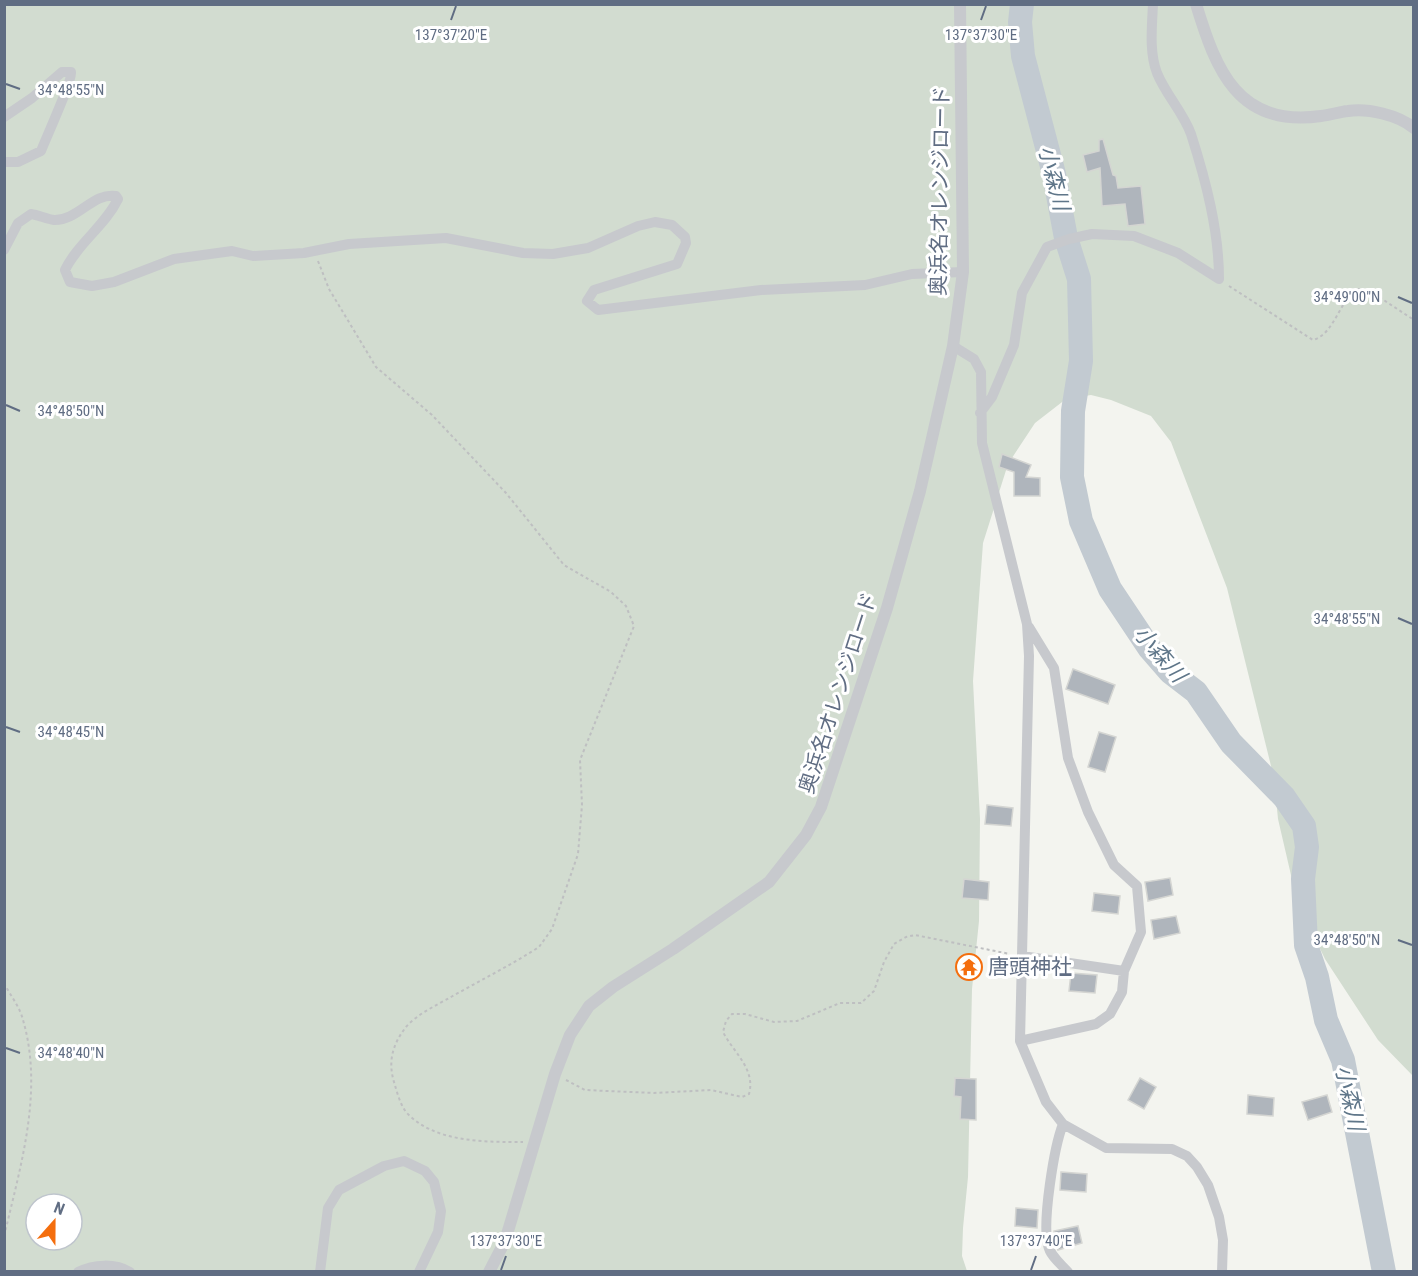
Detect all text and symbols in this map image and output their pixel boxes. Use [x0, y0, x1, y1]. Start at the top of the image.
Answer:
text: 137°37'20"E [415, 26, 487, 44]
text: 137°37'30"E [945, 26, 1017, 44]
text: 34°48'55"N [38, 81, 104, 99]
street label: 奥浜名オレンジロード [926, 86, 954, 296]
water label: 小森川 [1034, 143, 1075, 215]
text: 34°49'00"N [1314, 288, 1380, 306]
text: 34°48'50"N [38, 402, 104, 420]
street label: 奥浜名オレンジロード [794, 589, 882, 797]
text: 34°48'55"N [1314, 610, 1380, 628]
water label: 小森川 [1129, 621, 1192, 689]
text: 34°48'45"N [38, 723, 104, 741]
text: 34°48'50"N [1314, 931, 1380, 949]
temple icon: 唐頭神社 [954, 952, 984, 982]
place label: 唐頭神社 [988, 955, 1072, 979]
text: 34°48'40"N [38, 1044, 104, 1062]
water label: 小森川 [1331, 1063, 1370, 1135]
north arrow [24, 1192, 84, 1252]
text: N [51, 1198, 67, 1219]
text: 137°37'30"E [470, 1232, 542, 1250]
text: 137°37'40"E [1000, 1232, 1072, 1250]

